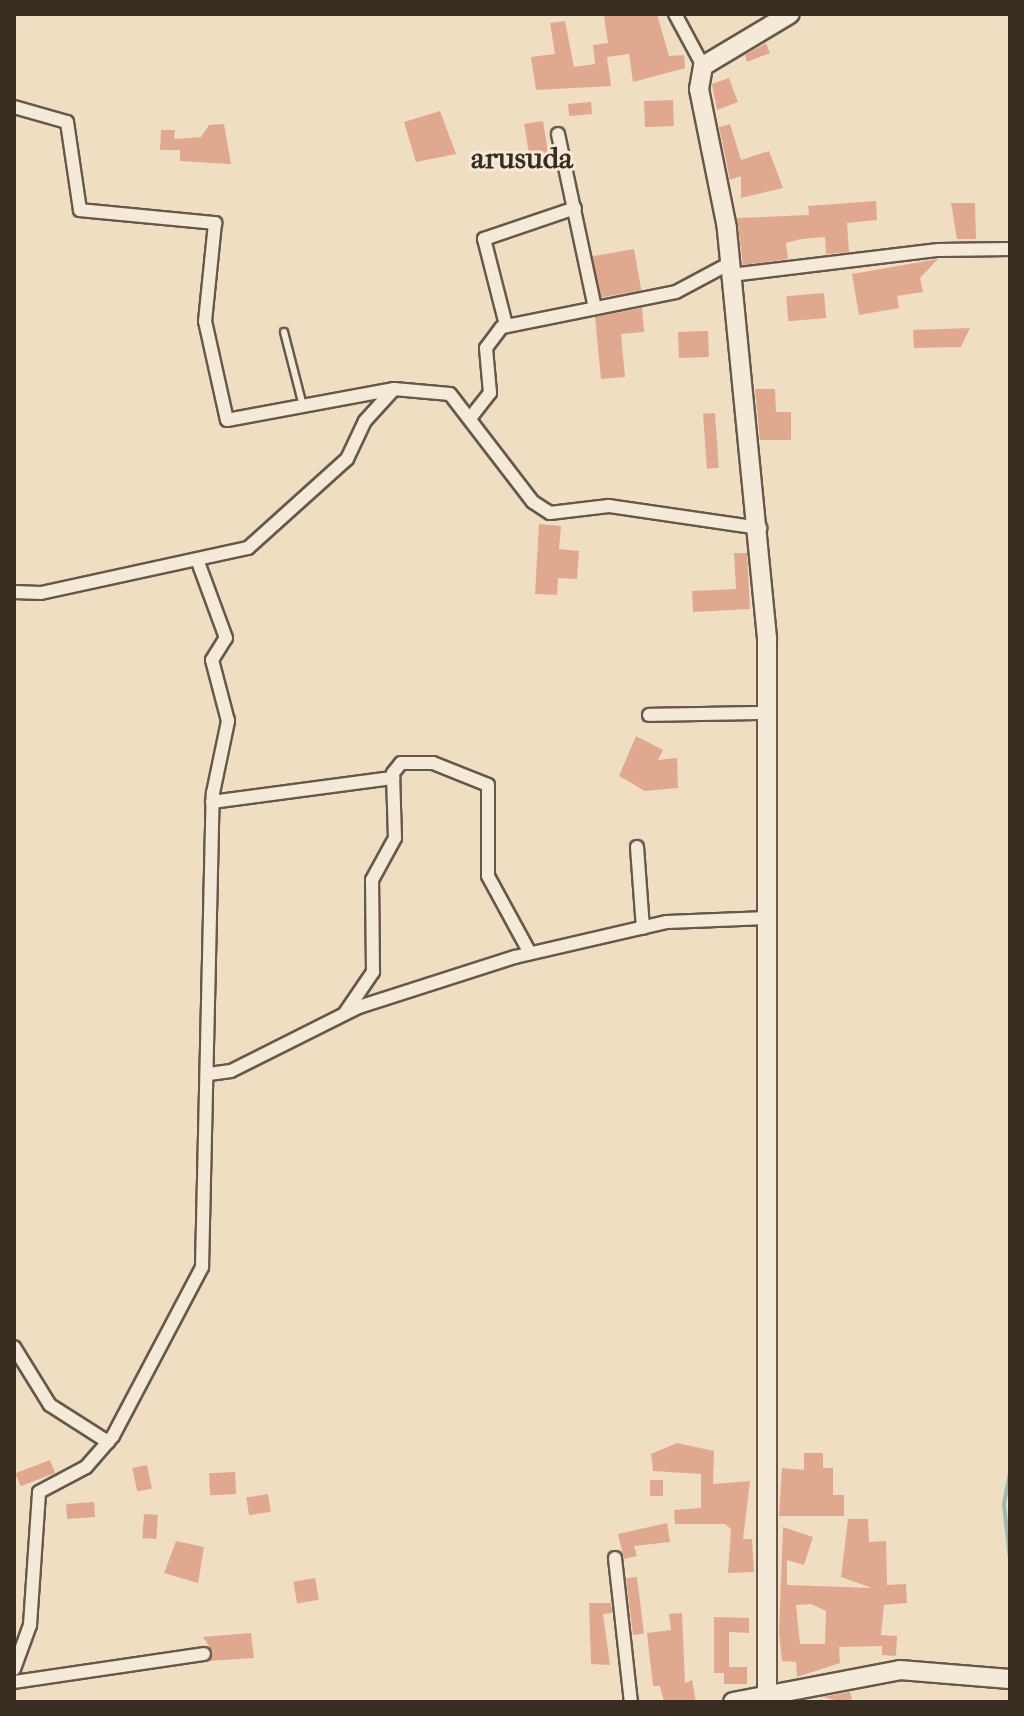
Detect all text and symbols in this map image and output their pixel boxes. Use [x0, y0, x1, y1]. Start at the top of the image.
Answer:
district label: arusuda [471, 141, 573, 177]

